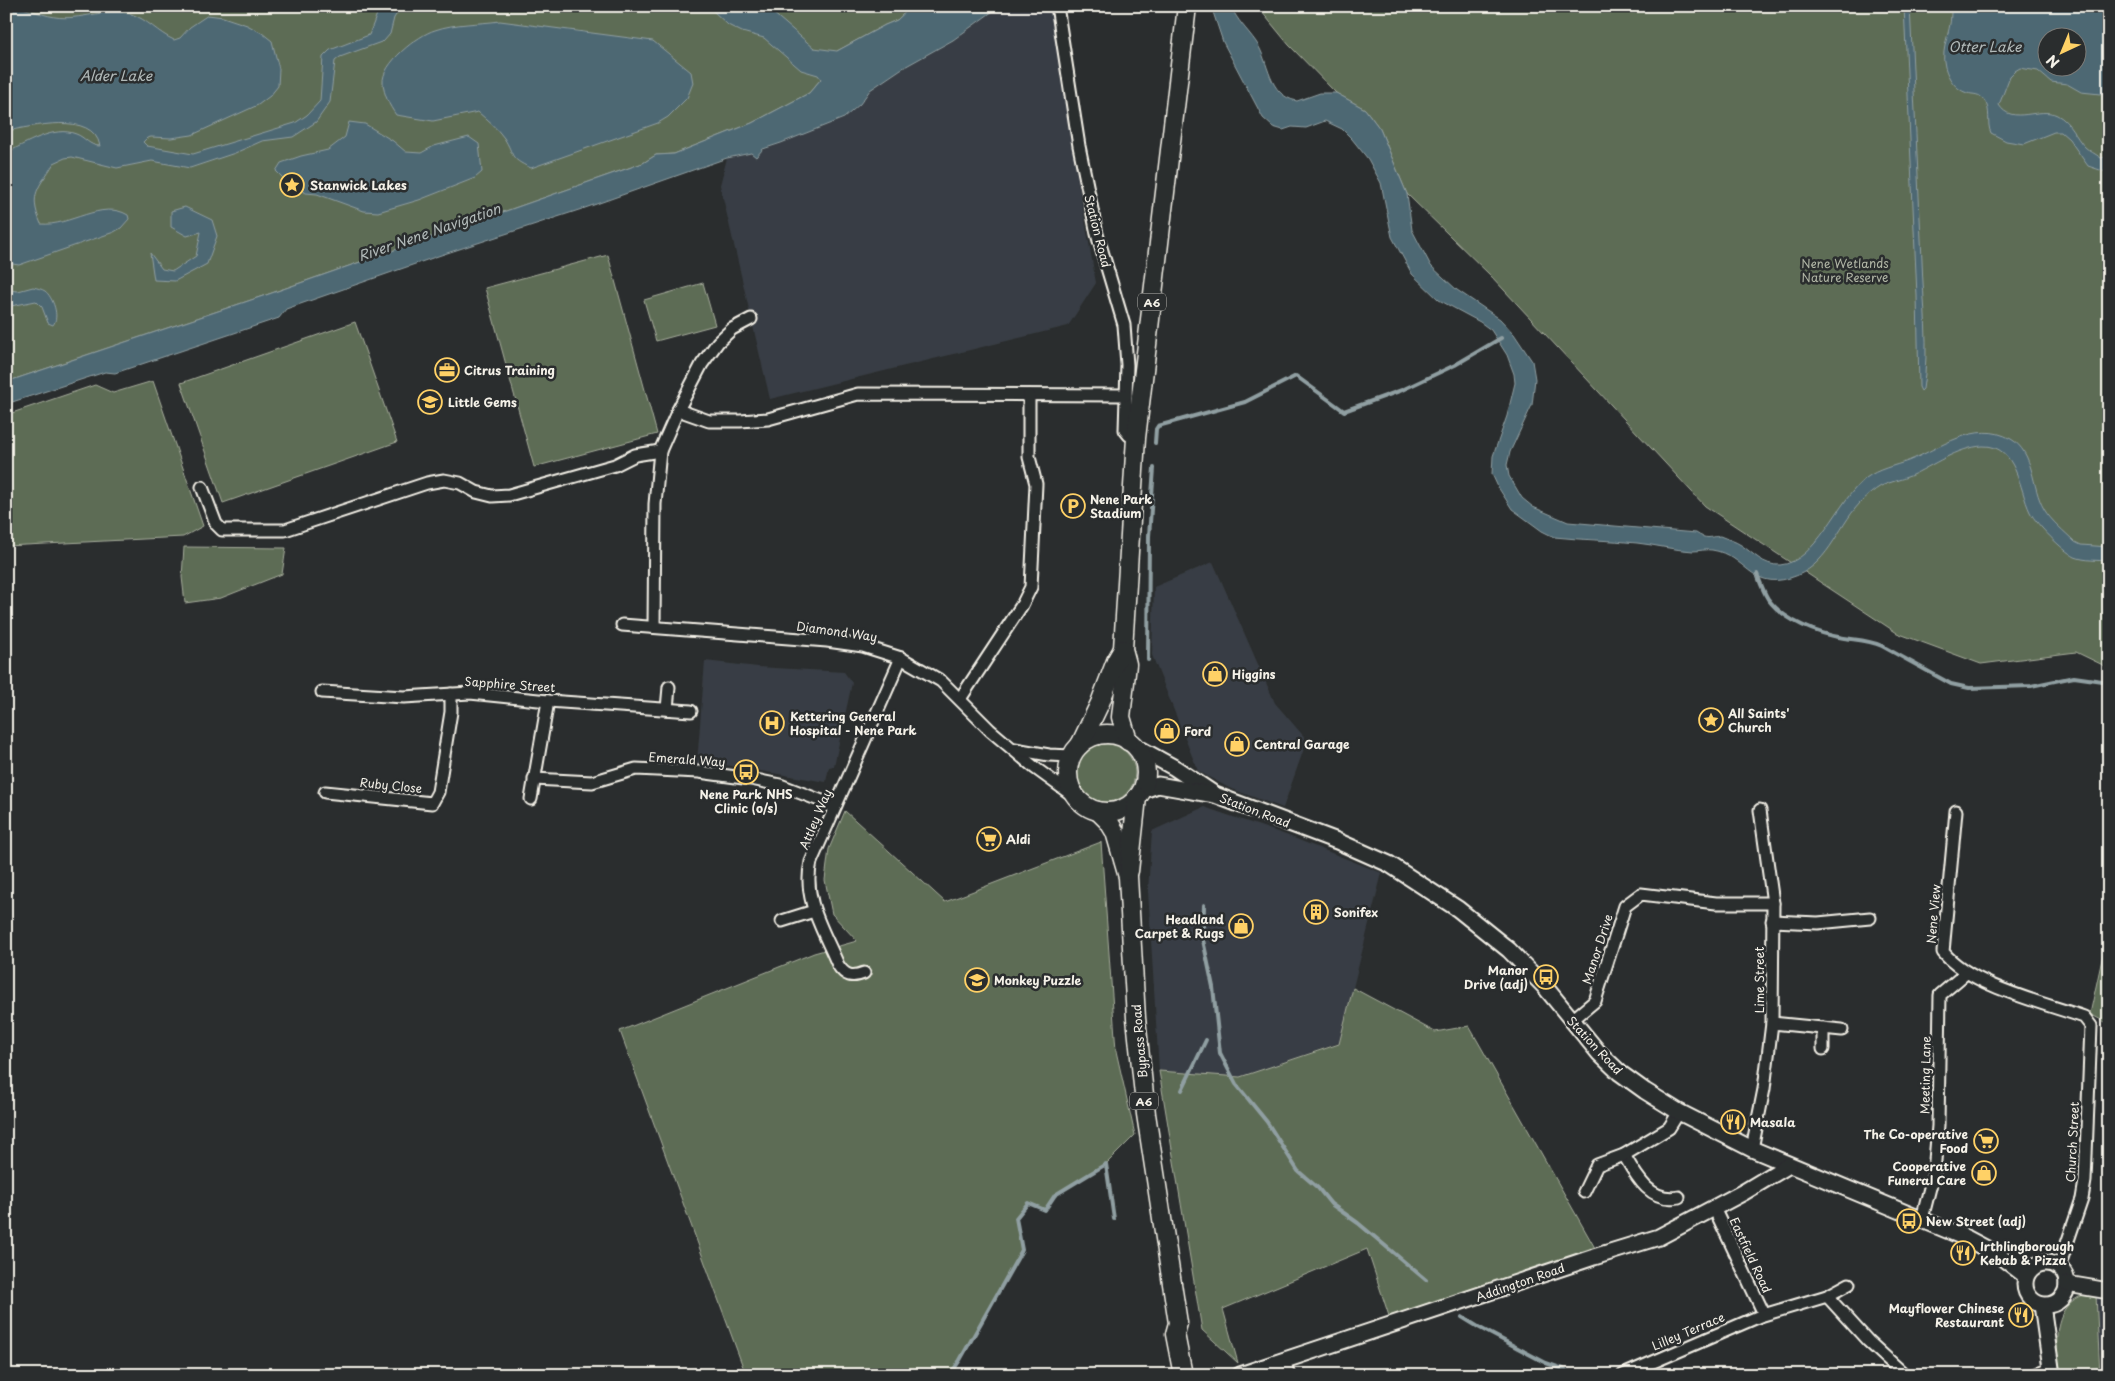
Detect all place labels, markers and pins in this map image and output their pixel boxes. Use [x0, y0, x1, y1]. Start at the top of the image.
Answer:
place icon: Stanwick Lakes [279, 172, 305, 198]
place label: Stanwick Lakes [310, 176, 407, 194]
office icon: Citrus Training [434, 357, 460, 383]
place label: Citrus Training [464, 361, 555, 379]
school or university icon: Little Gems [417, 389, 443, 415]
place label: Little Gems [448, 393, 517, 411]
place label: Nene Park Stadium [1090, 490, 1152, 522]
parking icon: Nene Park Stadium [1060, 493, 1086, 519]
shop icon: Higgins [1202, 661, 1228, 687]
place label: Higgins [1232, 665, 1276, 683]
place label: All Saints' Church [1727, 704, 1789, 736]
place label: Kettering General Hospital - Nene Park [790, 707, 917, 739]
place icon: All Saints' Church [1698, 707, 1724, 733]
hospital icon: Kettering General Hospital - Nene Park [759, 710, 785, 736]
shop icon: Ford [1154, 718, 1180, 744]
place label: Ford [1184, 722, 1211, 740]
shop icon: Central Garage [1224, 731, 1250, 757]
place label: Central Garage [1254, 735, 1350, 753]
bus stop icon: Nene Park NHS Clinic (o/s) [733, 759, 759, 785]
place label: Nene Park NHS Clinic (o/s) [699, 785, 793, 817]
supermarket icon: Aldi [976, 826, 1002, 852]
place label: Aldi [1006, 830, 1031, 848]
building icon: Sonifex [1303, 899, 1329, 925]
place label: Sonifex [1334, 903, 1379, 921]
place label: Headland Carpet & Rugs [1135, 910, 1224, 942]
shop icon: Headland Carpet & Rugs [1228, 913, 1254, 939]
place label: Manor Drive (adj) [1464, 961, 1529, 993]
bus stop icon: Manor Drive (adj) [1533, 964, 1559, 990]
school or university icon: Monkey Puzzle [964, 967, 990, 993]
place label: Monkey Puzzle [994, 971, 1082, 989]
restaurant icon: Masala [1720, 1109, 1746, 1135]
place label: Masala [1750, 1113, 1796, 1131]
place label: The Co-operative Food [1864, 1125, 1969, 1157]
supermarket icon: The Co-operative Food [1973, 1128, 1999, 1154]
place label: Cooperative Funeral Care [1887, 1157, 1966, 1189]
shop icon: Cooperative Funeral Care [1971, 1160, 1997, 1186]
bus stop icon: New Street (adj) [1896, 1208, 1922, 1234]
place label: New Street (adj) [1926, 1212, 2026, 1230]
place label: Irthlingborough Kebab & Pizza [1980, 1237, 2074, 1269]
restaurant icon: Irthlingborough Kebab & Pizza [1950, 1240, 1976, 1266]
place label: Mayflower Chinese Restaurant [1889, 1299, 2004, 1331]
restaurant icon: Mayflower Chinese Restaurant [2008, 1302, 2034, 1328]

